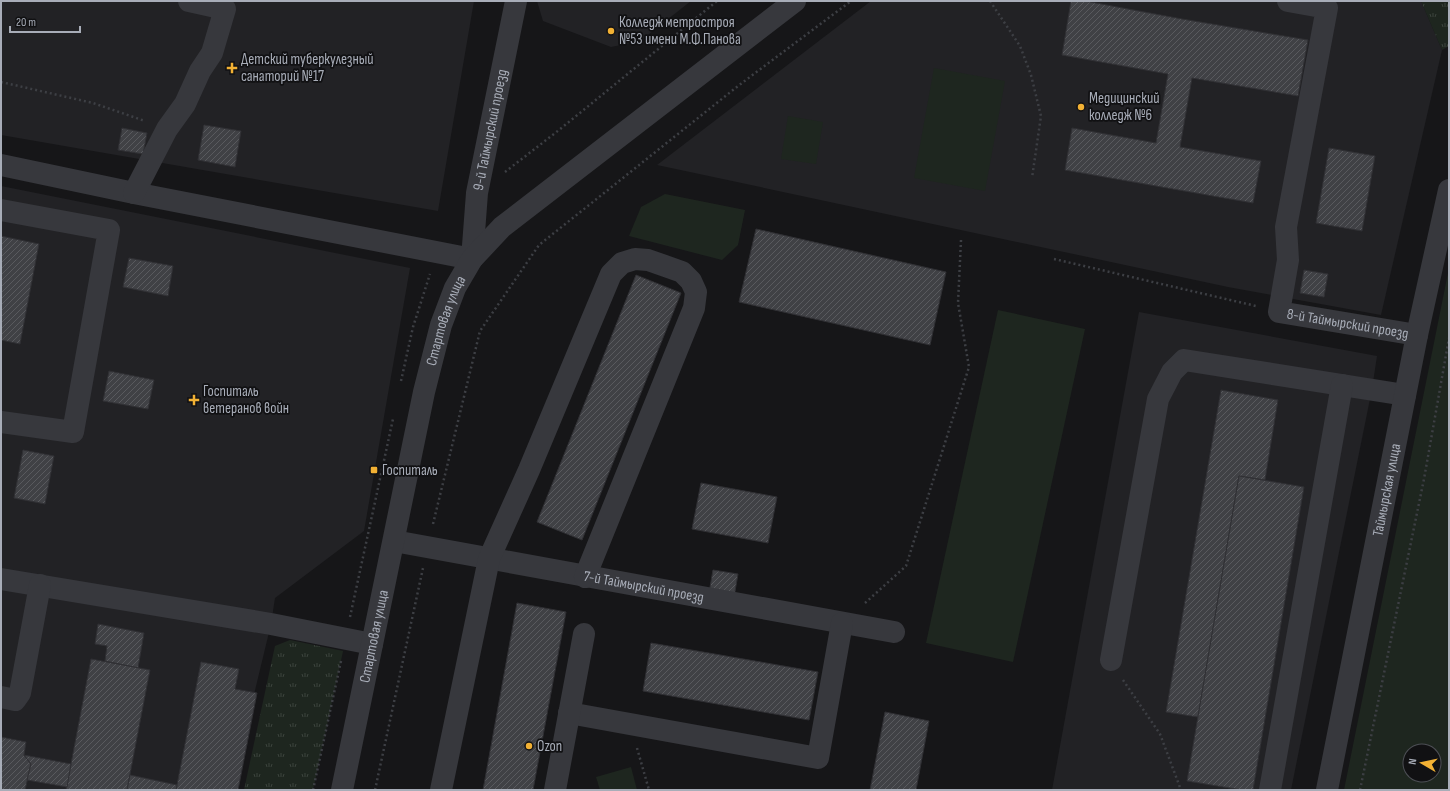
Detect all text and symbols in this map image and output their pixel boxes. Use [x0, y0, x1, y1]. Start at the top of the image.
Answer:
scale bar [10, 8, 80, 34]
place label: Колледж метростроя №53 имени М.Ф.Панова [619, 13, 741, 49]
text: 20 m [16, 15, 36, 30]
marker: Колледж метростроя №53 имени М.Ф.Панова [606, 26, 616, 36]
place label: Детский туберкулезный санаторий №17 [241, 50, 374, 86]
marker: Детский туберкулезный санаторий №17 [226, 62, 238, 74]
street label: 9-й Таймырский проезд [469, 68, 512, 192]
place label: Медицинский колледж №6 [1089, 89, 1160, 125]
marker: Медицинский колледж №6 [1076, 102, 1086, 112]
street label: Стартовая улица [422, 272, 470, 368]
street label: 8-й Таймырский проезд [1285, 304, 1410, 343]
place label: Госпиталь ветеранов войн [203, 382, 289, 418]
marker: Госпиталь ветеранов войн [188, 394, 200, 406]
street label: Таймырская улица [1368, 442, 1405, 538]
place label: Госпиталь [382, 461, 438, 480]
marker: Госпиталь [369, 465, 379, 475]
street label: 7-й Таймырский проезд [582, 567, 705, 607]
street label: Стартовая улица [355, 588, 393, 684]
place label: Ozon [537, 737, 562, 756]
marker: Ozon [524, 741, 534, 751]
north arrow [1402, 743, 1442, 783]
text: N [1406, 757, 1420, 765]

